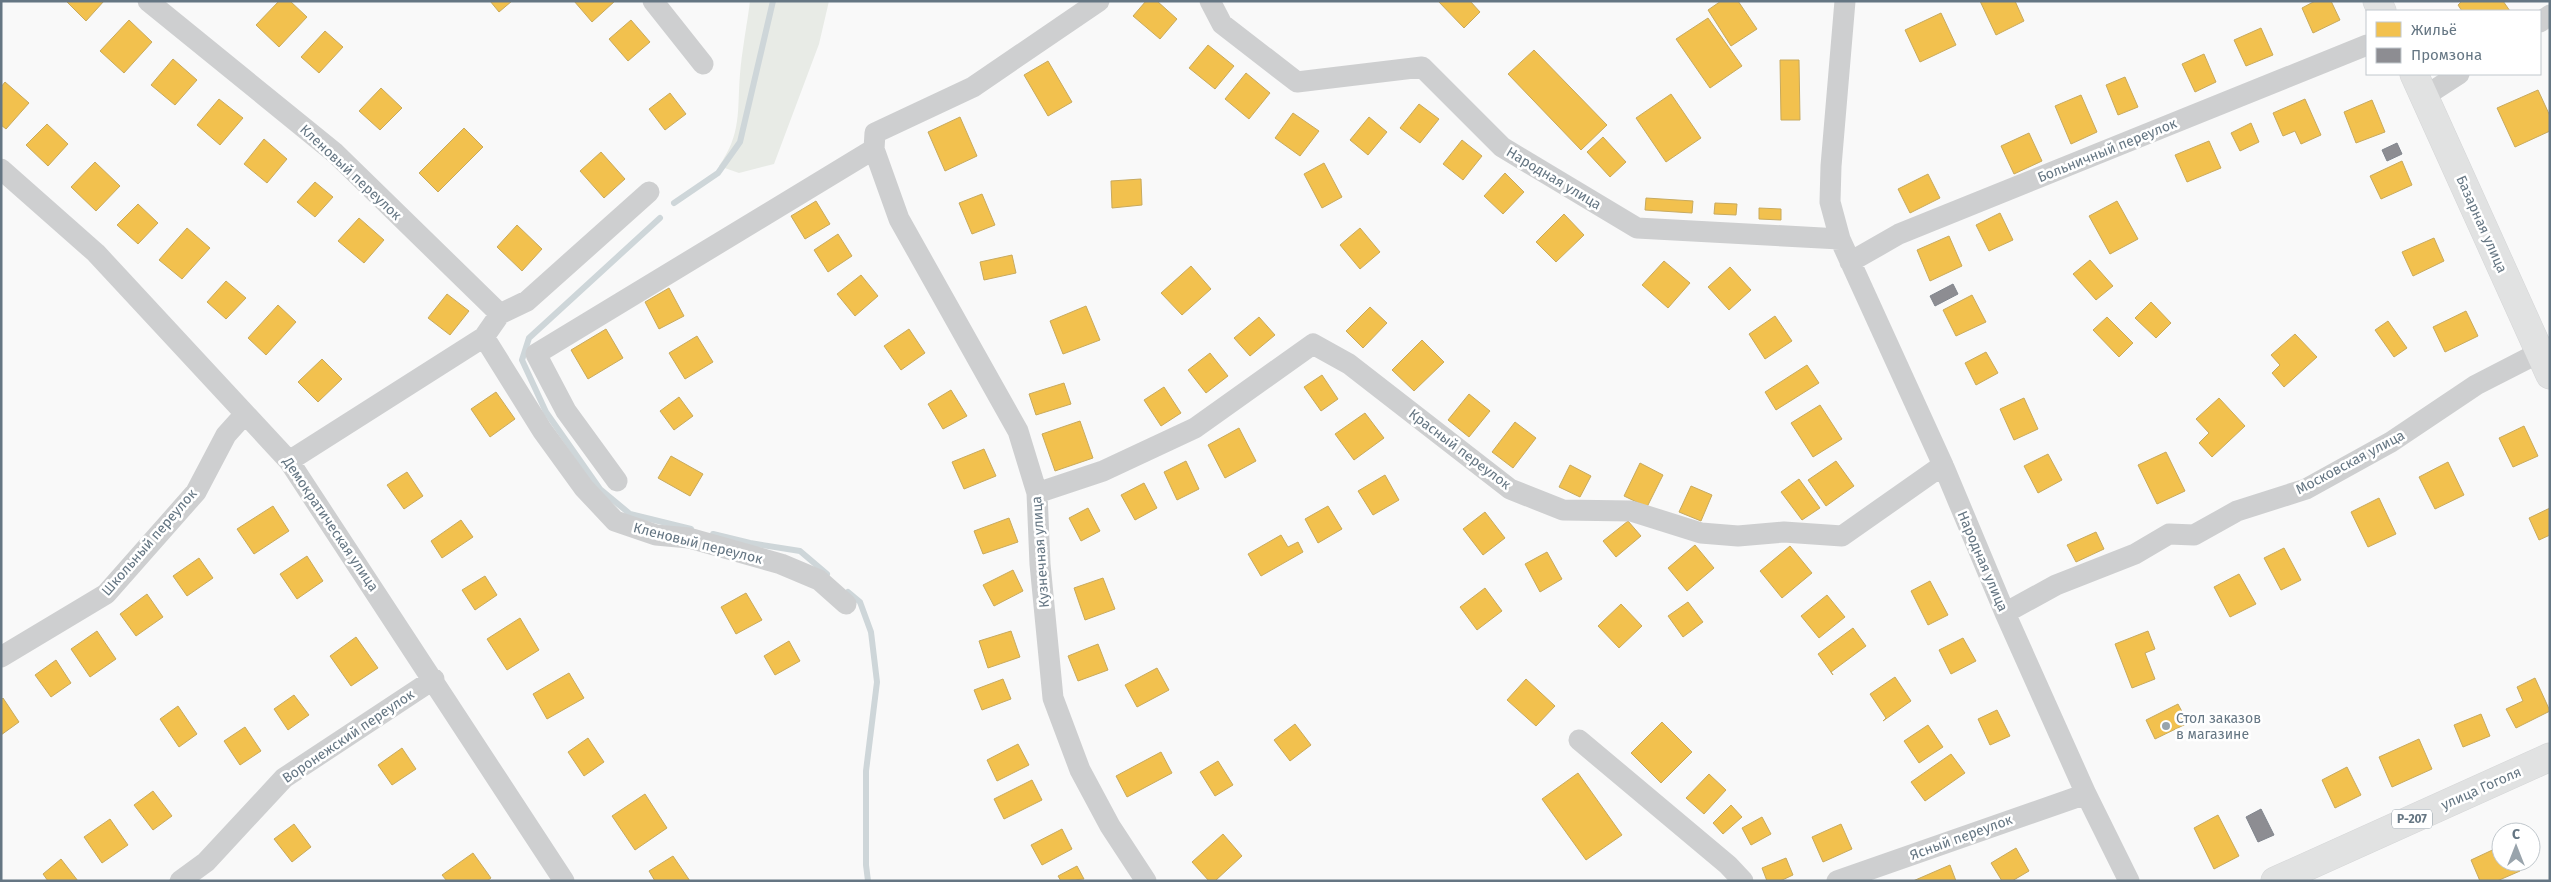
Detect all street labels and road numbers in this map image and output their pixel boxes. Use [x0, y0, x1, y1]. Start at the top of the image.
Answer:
street label: Больничный переулок [2035, 114, 2180, 186]
street label: Кленовый переулок [296, 121, 406, 224]
street label: Народная улица [1503, 143, 1604, 213]
street label: Базарная улица [2452, 173, 2511, 276]
street label: Красный переулок [1405, 405, 1515, 494]
street label: Московская улица [2293, 427, 2408, 498]
street label: Демократическая улица [279, 453, 382, 595]
street label: Школьный переулок [98, 485, 201, 599]
street label: Кузнечная улица [1028, 496, 1053, 608]
street label: Народная улица [1954, 508, 2011, 614]
street label: Кленовый переулок [631, 519, 765, 568]
street label: Воронежский переулок [279, 686, 418, 787]
street label: улица Гоголя [2438, 763, 2524, 814]
road number: Р-207 [2392, 810, 2432, 829]
street label: Ясный переулок [1908, 811, 2015, 864]

